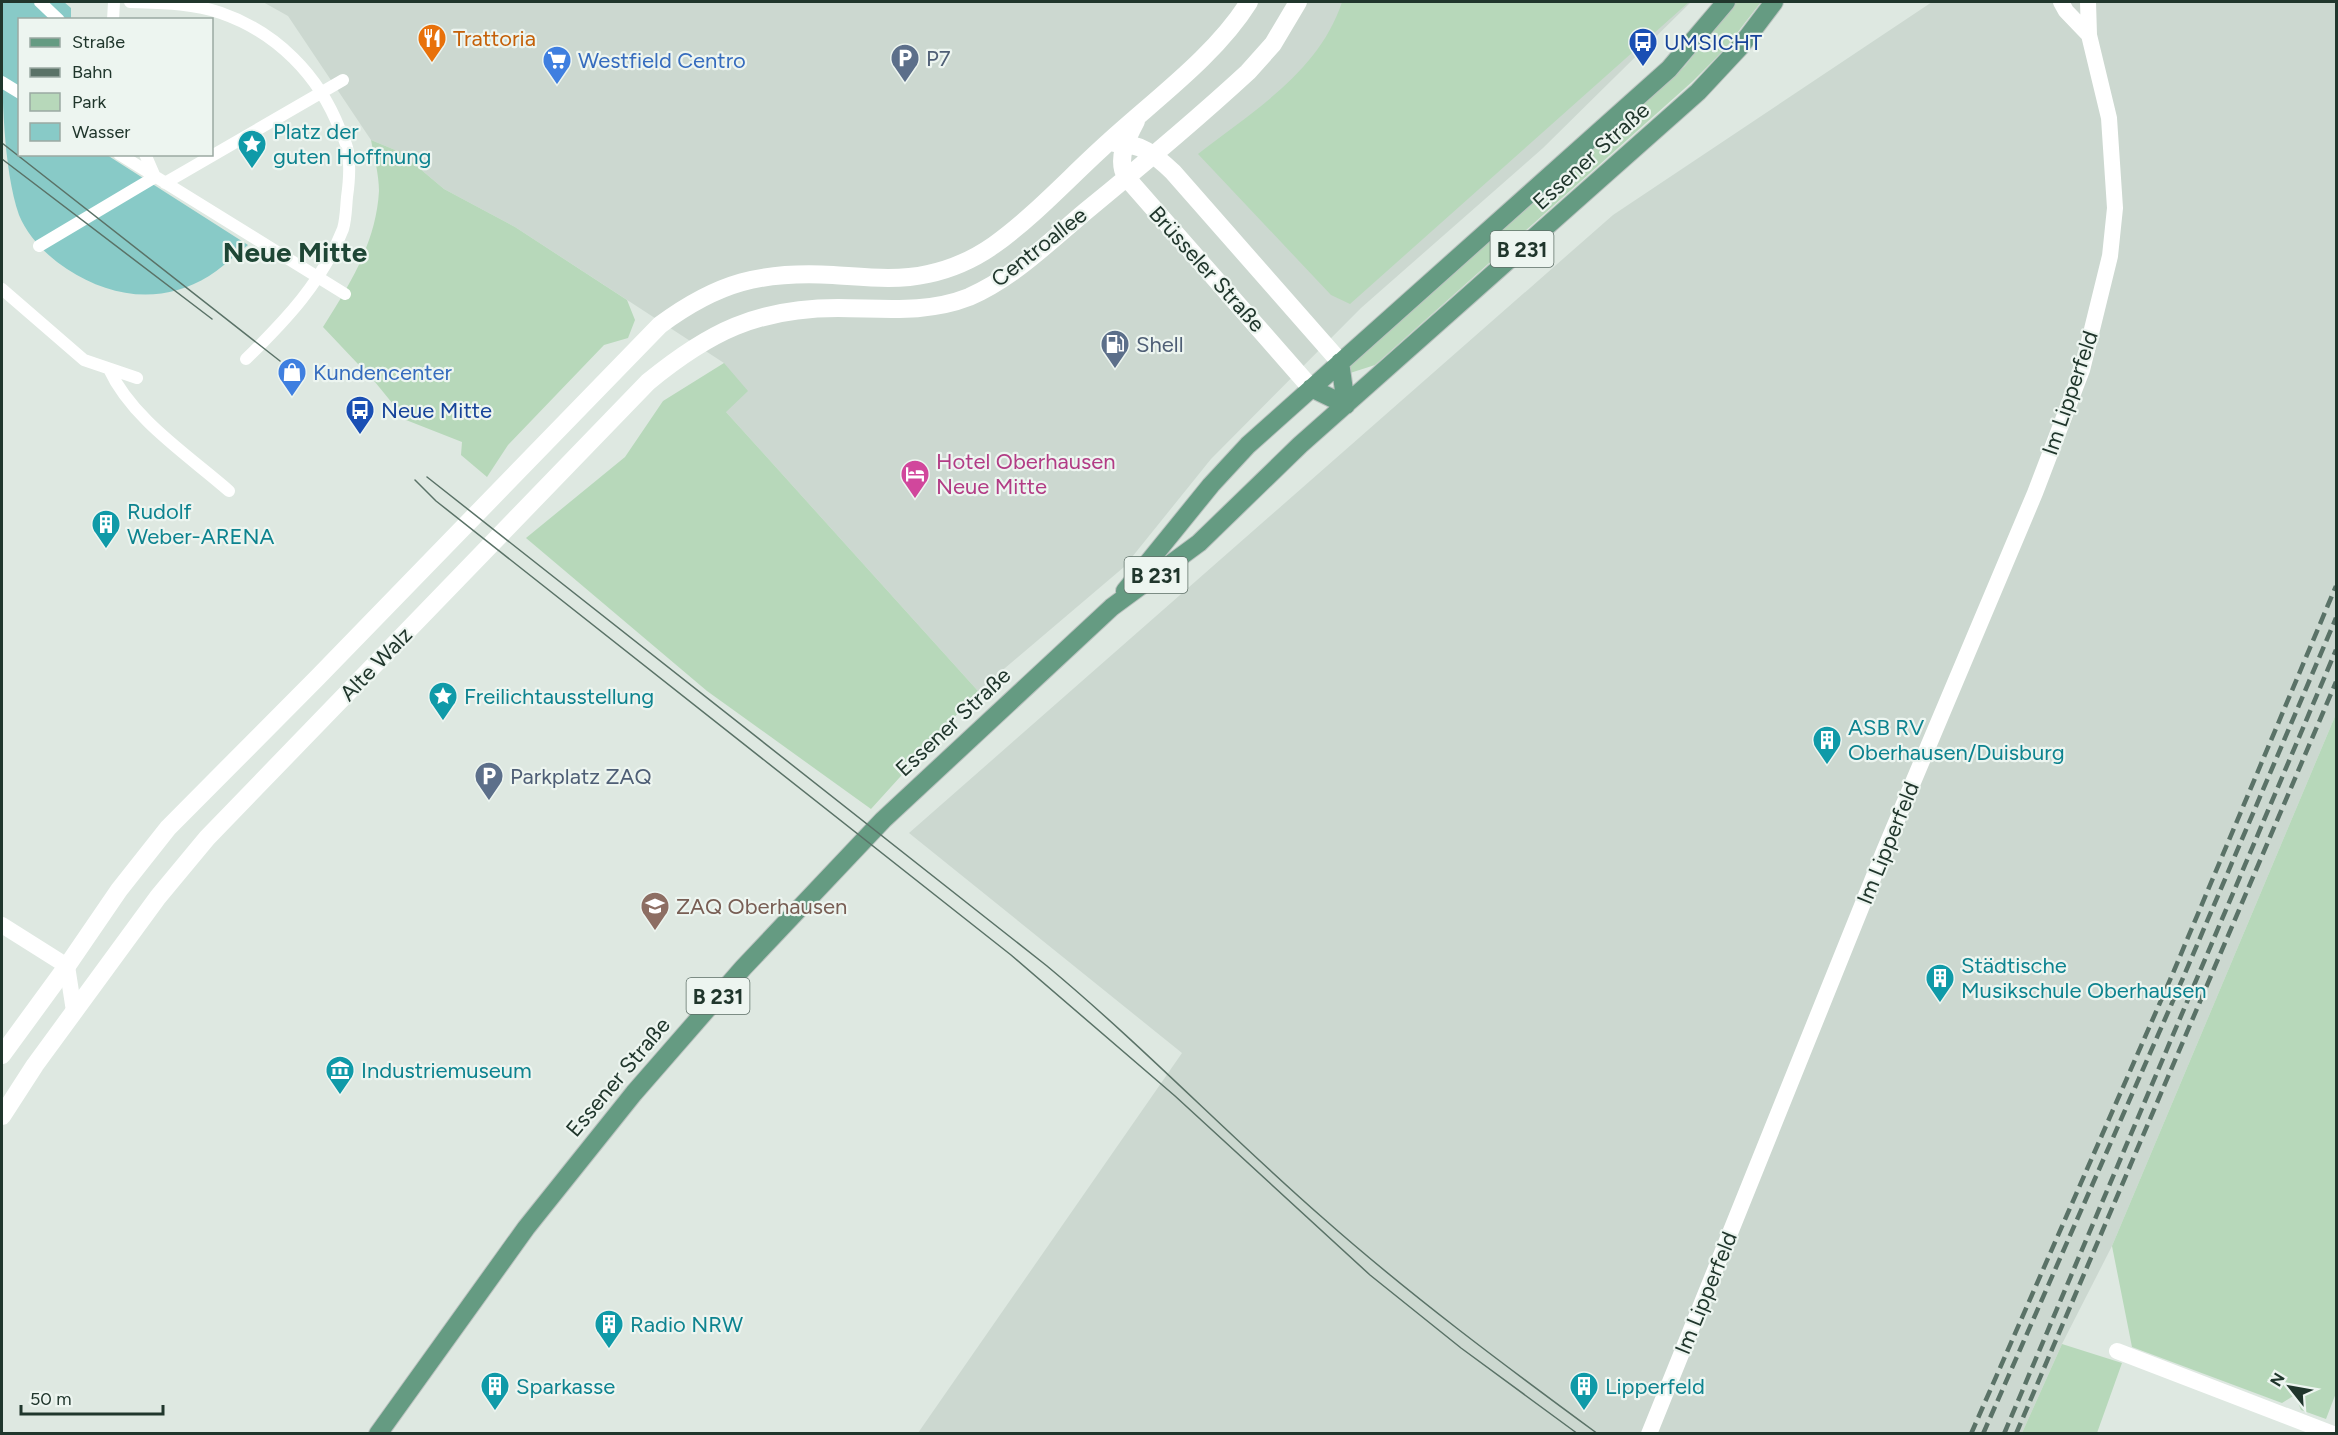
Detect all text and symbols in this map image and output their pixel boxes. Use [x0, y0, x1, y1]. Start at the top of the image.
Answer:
legend [18, 18, 213, 156]
restaurant icon: Trattoria [416, 22, 448, 64]
place label: Trattoria [453, 25, 536, 52]
bus stop icon: UMSICHT [1627, 26, 1659, 68]
place label: UMSICHT [1664, 29, 1762, 56]
text: Straße [72, 31, 125, 53]
parking icon: P7 [889, 42, 921, 84]
supermarket icon: Westfield Centro [541, 44, 573, 86]
place label: P7 [926, 45, 951, 72]
place label: Westfield Centro [578, 47, 746, 74]
text: Bahn [72, 61, 112, 83]
text: Park [72, 91, 107, 113]
street label: Essener Straße [1527, 97, 1655, 215]
place label: Platz der guten Hoffnung [273, 118, 431, 170]
text: Wasser [72, 121, 130, 143]
place icon: Platz der guten Hoffnung [236, 128, 268, 170]
street label: Brüsseler Straße [1143, 200, 1271, 338]
street label: Centroallee [986, 201, 1092, 293]
road number: B 231 [1490, 231, 1553, 267]
district label: Neue Mitte [223, 235, 367, 269]
street label: Im Lipperfeld [2036, 327, 2104, 459]
fuel station icon: Shell [1099, 328, 1131, 370]
place label: Shell [1136, 331, 1183, 358]
shop icon: Kundencenter [276, 356, 308, 398]
place label: Kundencenter [313, 359, 453, 386]
bus stop icon: Neue Mitte [344, 394, 376, 436]
place label: Neue Mitte [381, 397, 492, 424]
place label: Hotel Oberhausen Neue Mitte [936, 448, 1116, 500]
hotel icon: Hotel Oberhausen Neue Mitte [899, 458, 931, 500]
place label: Rudolf Weber-ARENA [127, 498, 274, 550]
building icon: Rudolf Weber-ARENA [90, 508, 122, 550]
road number: B 231 [1124, 557, 1188, 593]
street label: Alte Walz [334, 621, 418, 707]
street label: Essener Straße [890, 662, 1016, 782]
place icon: Freilichtausstellung [427, 680, 459, 722]
place label: Freilichtausstellung [464, 683, 654, 710]
place label: ASB RV Oberhausen/Duisburg [1848, 714, 2065, 766]
building icon: ASB RV Oberhausen/Duisburg [1811, 724, 1843, 766]
parking icon: Parkplatz ZAQ [473, 760, 505, 802]
place label: Parkplatz ZAQ [510, 763, 652, 790]
street label: Im Lipperfeld [1851, 778, 1925, 908]
school or university icon: ZAQ Oberhausen [639, 890, 671, 932]
place label: ZAQ Oberhausen [676, 893, 847, 920]
place label: Städtische Musikschule Oberhausen [1961, 952, 2207, 1004]
building icon: Städtische Musikschule Oberhausen [1924, 962, 1956, 1004]
road number: B 231 [686, 978, 750, 1014]
street label: Essener Straße [560, 1012, 676, 1142]
museum icon: Industriemuseum [324, 1054, 356, 1096]
place label: Industriemuseum [361, 1057, 532, 1084]
street label: Im Lipperfeld [1669, 1228, 1743, 1358]
building icon: Radio NRW [593, 1308, 625, 1350]
place label: Radio NRW [630, 1311, 743, 1338]
north arrow [2260, 1357, 2320, 1417]
text: N [2266, 1369, 2289, 1390]
building icon: Sparkasse [479, 1370, 511, 1412]
building icon: Lipperfeld [1568, 1370, 1600, 1412]
place label: Sparkasse [516, 1373, 615, 1400]
place label: Lipperfeld [1605, 1373, 1705, 1400]
scale bar [21, 1378, 164, 1416]
text: 50 m [30, 1388, 72, 1410]

